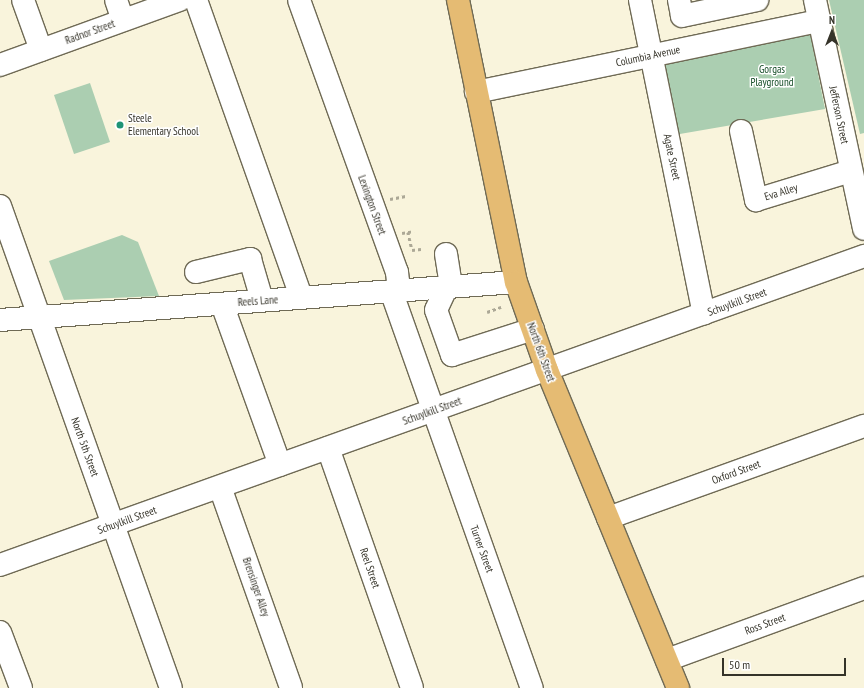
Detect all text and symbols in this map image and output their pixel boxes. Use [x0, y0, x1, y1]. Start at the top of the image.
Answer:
north arrow [812, 12, 852, 52]
text: N [829, 13, 835, 27]
street label: Radnor Street [63, 17, 117, 47]
street label: Columbia Avenue [614, 43, 682, 69]
park label: Gorgas Playground [751, 63, 793, 89]
street label: Jefferson Street [826, 85, 852, 145]
place label: Steele Elementary School [128, 112, 199, 138]
marker: Steele Elementary School [115, 120, 125, 130]
street label: Agate Street [661, 133, 683, 181]
street label: Lexington Street [355, 173, 389, 237]
street label: Eva Alley [763, 181, 799, 203]
street label: Schuylkill Street [706, 285, 768, 319]
street label: Reels Lane [237, 293, 279, 309]
street label: North 6th Street [524, 321, 558, 383]
street label: Schuylkill Street [401, 394, 463, 428]
street label: North 5th Street [68, 416, 102, 478]
street label: Oxford Street [710, 457, 762, 487]
street label: Schuylkill Street [96, 503, 158, 537]
street label: Turner Street [467, 524, 497, 574]
street label: Reel Street [357, 546, 383, 590]
street label: Brensinger Alley [240, 556, 272, 618]
street label: Ross Street [743, 611, 787, 637]
scale bar [724, 650, 848, 676]
text: 50 m [729, 657, 750, 672]

